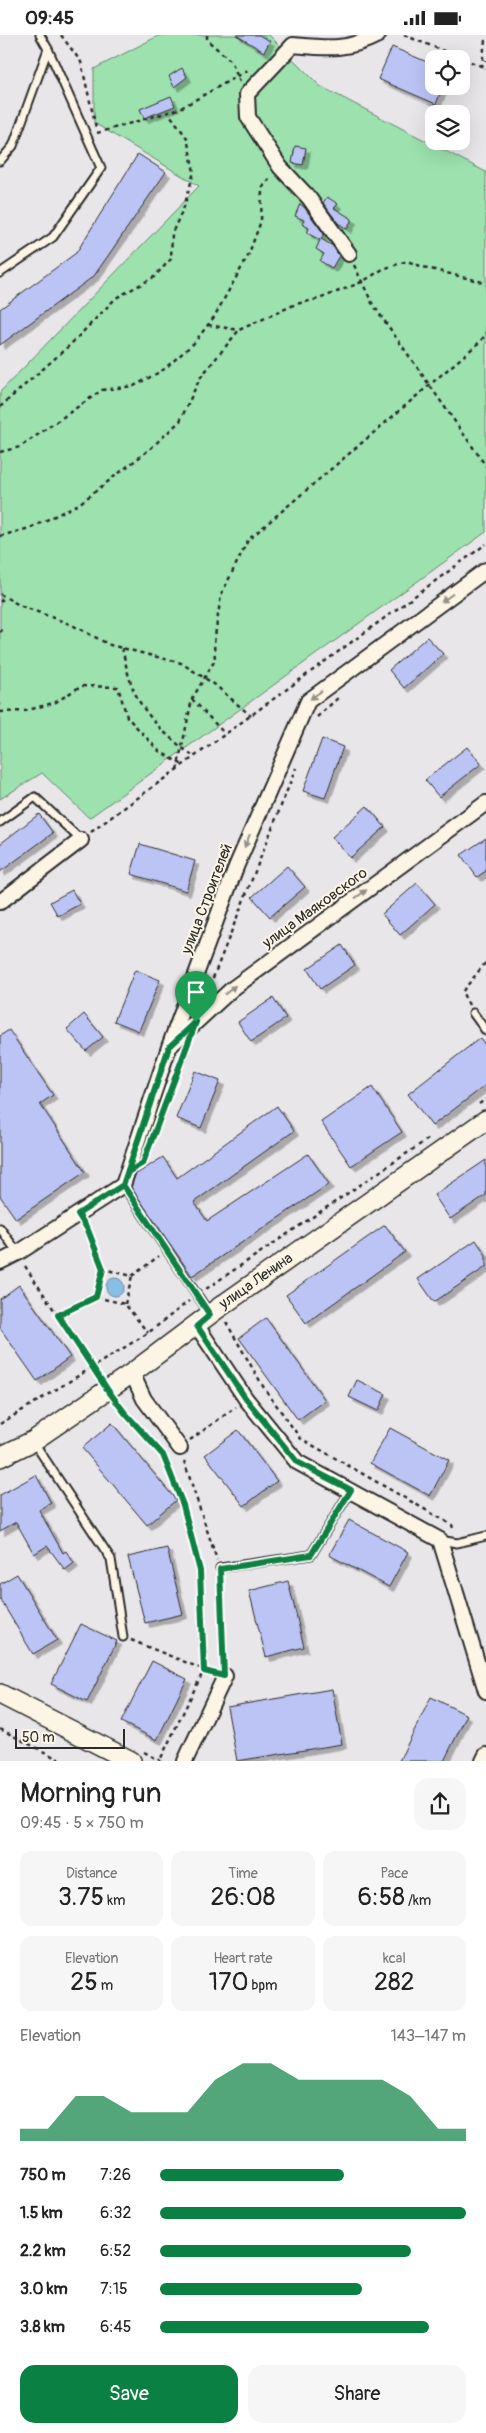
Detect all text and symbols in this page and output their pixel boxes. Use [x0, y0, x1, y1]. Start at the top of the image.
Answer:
text: 09:45 [25, 6, 74, 30]
map controls [425, 50, 470, 150]
button: locate [425, 50, 470, 95]
button: layers [425, 105, 470, 150]
one-way arrow [441, 593, 454, 604]
one-way arrow [309, 690, 323, 700]
one-way arrow [243, 834, 251, 848]
street label: улица Строителей [177, 841, 237, 958]
street label: улица Маяковского [258, 864, 371, 953]
one-way arrow [354, 889, 368, 899]
pin [175, 971, 217, 1022]
icon: arrive [182, 978, 210, 1006]
one-way arrow [224, 985, 237, 996]
street label: улица Ленина [215, 1249, 297, 1314]
scale bar [15, 1725, 125, 1749]
text: 50 m [22, 1729, 55, 1746]
text: Morning run [20, 1776, 162, 1811]
button: share [414, 1778, 466, 1830]
text: 09:45 · 5 × 750 m [20, 1813, 144, 1833]
text: Distance [66, 1865, 117, 1882]
text: Time [228, 1865, 258, 1882]
text: Pace [380, 1865, 408, 1882]
text: 3.75 [58, 1882, 104, 1913]
text: 26:08 [211, 1882, 275, 1913]
text: 6:58 [357, 1882, 405, 1913]
text: km [104, 1892, 125, 1909]
text: /km [405, 1892, 431, 1909]
text: Elevation [65, 1950, 118, 1967]
text: Heart rate [213, 1950, 273, 1967]
text: kcal [383, 1950, 406, 1967]
text: 25 [70, 1967, 98, 1998]
text: 170 [208, 1967, 249, 1998]
text: 282 [374, 1967, 415, 1998]
text: m [98, 1977, 113, 1994]
text: bpm [249, 1977, 278, 1994]
text: Elevation [20, 2026, 81, 2046]
text: 143–147 m [390, 2026, 466, 2046]
text: 750 m [20, 2165, 66, 2185]
text: 7:26 [100, 2165, 131, 2185]
text: 1.5 km [20, 2203, 63, 2223]
text: 6:32 [100, 2203, 131, 2223]
text: 2.2 km [20, 2241, 66, 2261]
text: 6:52 [100, 2241, 131, 2261]
text: 3.0 km [20, 2279, 68, 2299]
text: 7:15 [100, 2279, 128, 2299]
text: 3.8 km [20, 2317, 65, 2337]
text: 6:45 [100, 2317, 132, 2337]
button: Save [20, 2365, 238, 2423]
button: Share [248, 2365, 466, 2423]

